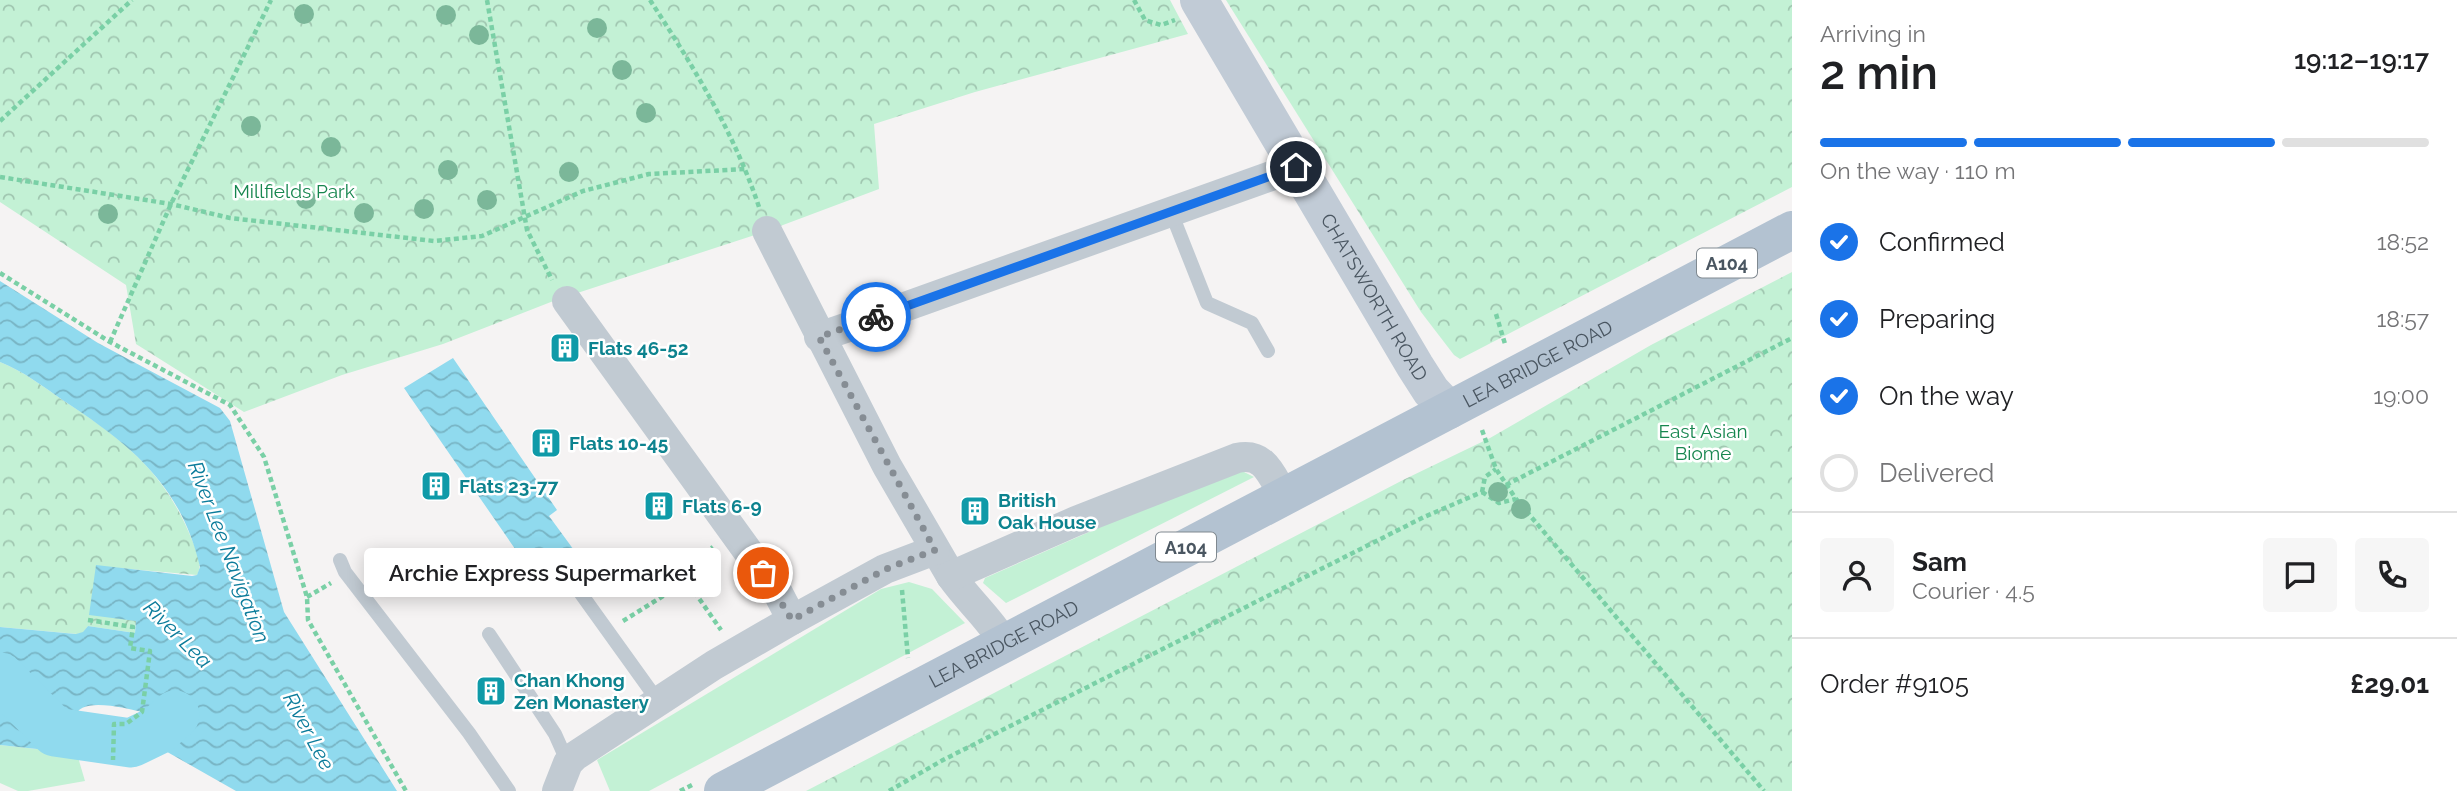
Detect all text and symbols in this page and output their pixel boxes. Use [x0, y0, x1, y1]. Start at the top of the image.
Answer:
text: Arriving in [1820, 20, 1926, 47]
text: 19:12–19:17 [2294, 45, 2429, 75]
text: 2 min [1820, 46, 1938, 100]
pin [1266, 137, 1326, 197]
icon: home [1277, 148, 1315, 186]
text: On the way · 110 m [1820, 157, 2016, 184]
park label: Millfields Park [233, 180, 355, 202]
street label: CHATSWORTH ROAD [1316, 209, 1433, 385]
icon: check [1820, 223, 1858, 261]
text: Confirmed [1879, 227, 2005, 257]
text: 18:52 [2377, 228, 2429, 255]
road number: A104 [1697, 248, 1757, 278]
courier [841, 282, 911, 352]
icon: bike [857, 298, 895, 336]
icon: check [1820, 300, 1858, 338]
text: Preparing [1879, 304, 1995, 334]
text: 18:57 [2376, 305, 2429, 332]
street label: LEA BRIDGE ROAD [1459, 315, 1616, 412]
building icon: Flats 46-52 [548, 331, 582, 365]
place label: Flats 46-52 [588, 337, 689, 359]
icon: check [1820, 377, 1858, 415]
text: On the way [1879, 381, 2014, 411]
text: 19:00 [2373, 382, 2429, 409]
park label: East Asian Biome [1658, 420, 1748, 464]
building icon: Flats 10-45 [529, 426, 563, 460]
place label: Flats 10-45 [569, 432, 668, 454]
water label: River Lee Navigation [183, 458, 275, 646]
text: Delivered [1879, 458, 1994, 488]
building icon: Flats 23-77 [419, 469, 453, 503]
place label: Flats 23-77 [459, 475, 559, 497]
building icon: Flats 6-9 [642, 489, 676, 523]
place label: British Oak House [998, 489, 1096, 533]
building icon: British Oak House [958, 494, 992, 528]
place label: Flats 6-9 [682, 495, 762, 517]
road number: A104 [1156, 532, 1216, 562]
button: person [1820, 538, 1894, 612]
button: chat [2263, 538, 2337, 612]
button: phone [2355, 538, 2429, 612]
pin [733, 543, 793, 603]
text: Sam [1912, 547, 1967, 577]
callout: Archie Express Supermarket [364, 548, 721, 598]
icon: bag [744, 554, 782, 592]
text: Archie Express Supermarket [389, 559, 696, 586]
text: Courier · 4.5 [1912, 577, 2035, 604]
water label: River Lea [139, 595, 217, 673]
street label: LEA BRIDGE ROAD [925, 595, 1082, 692]
place label: Chan Khong Zen Monastery [514, 669, 649, 713]
text: Order #9105 [1820, 669, 1969, 699]
text: £29.01 [2350, 669, 2429, 699]
building icon: Chan Khong Zen Monastery [474, 674, 508, 708]
water label: River Lee [278, 688, 340, 774]

